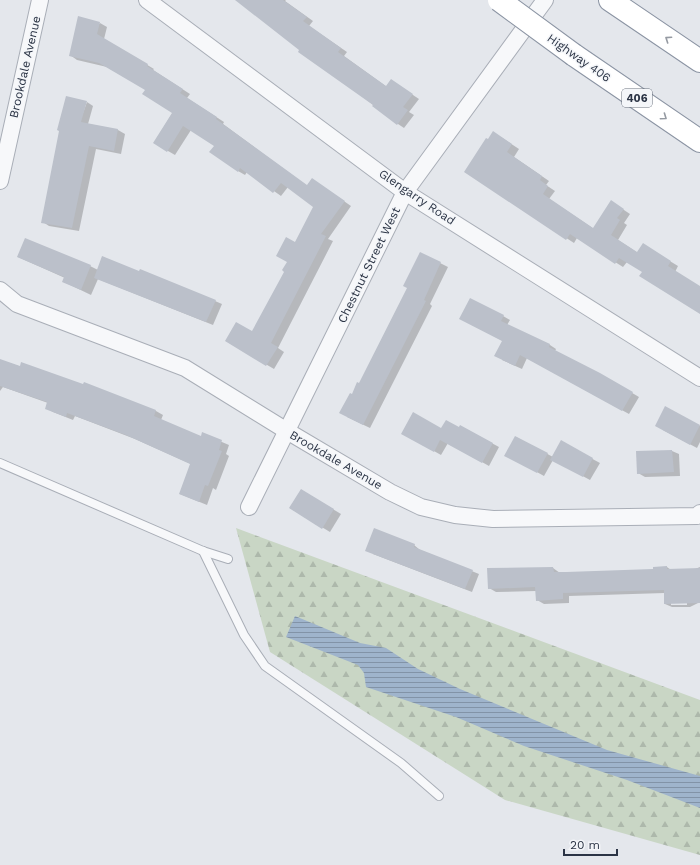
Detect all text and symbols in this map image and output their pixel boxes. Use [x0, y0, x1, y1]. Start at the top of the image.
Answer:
street label: Brookdale Avenue [6, 14, 44, 119]
street label: Highway 406 [545, 31, 613, 85]
one-way arrow [665, 37, 672, 44]
road number: 406 [622, 89, 652, 107]
one-way arrow [660, 112, 667, 120]
street label: Glengarry Road [376, 166, 458, 228]
street label: Chestnut Street West [335, 205, 403, 325]
street label: Brookdale Avenue [287, 428, 385, 492]
scale bar [564, 831, 617, 857]
text: 20 m [570, 838, 600, 852]

